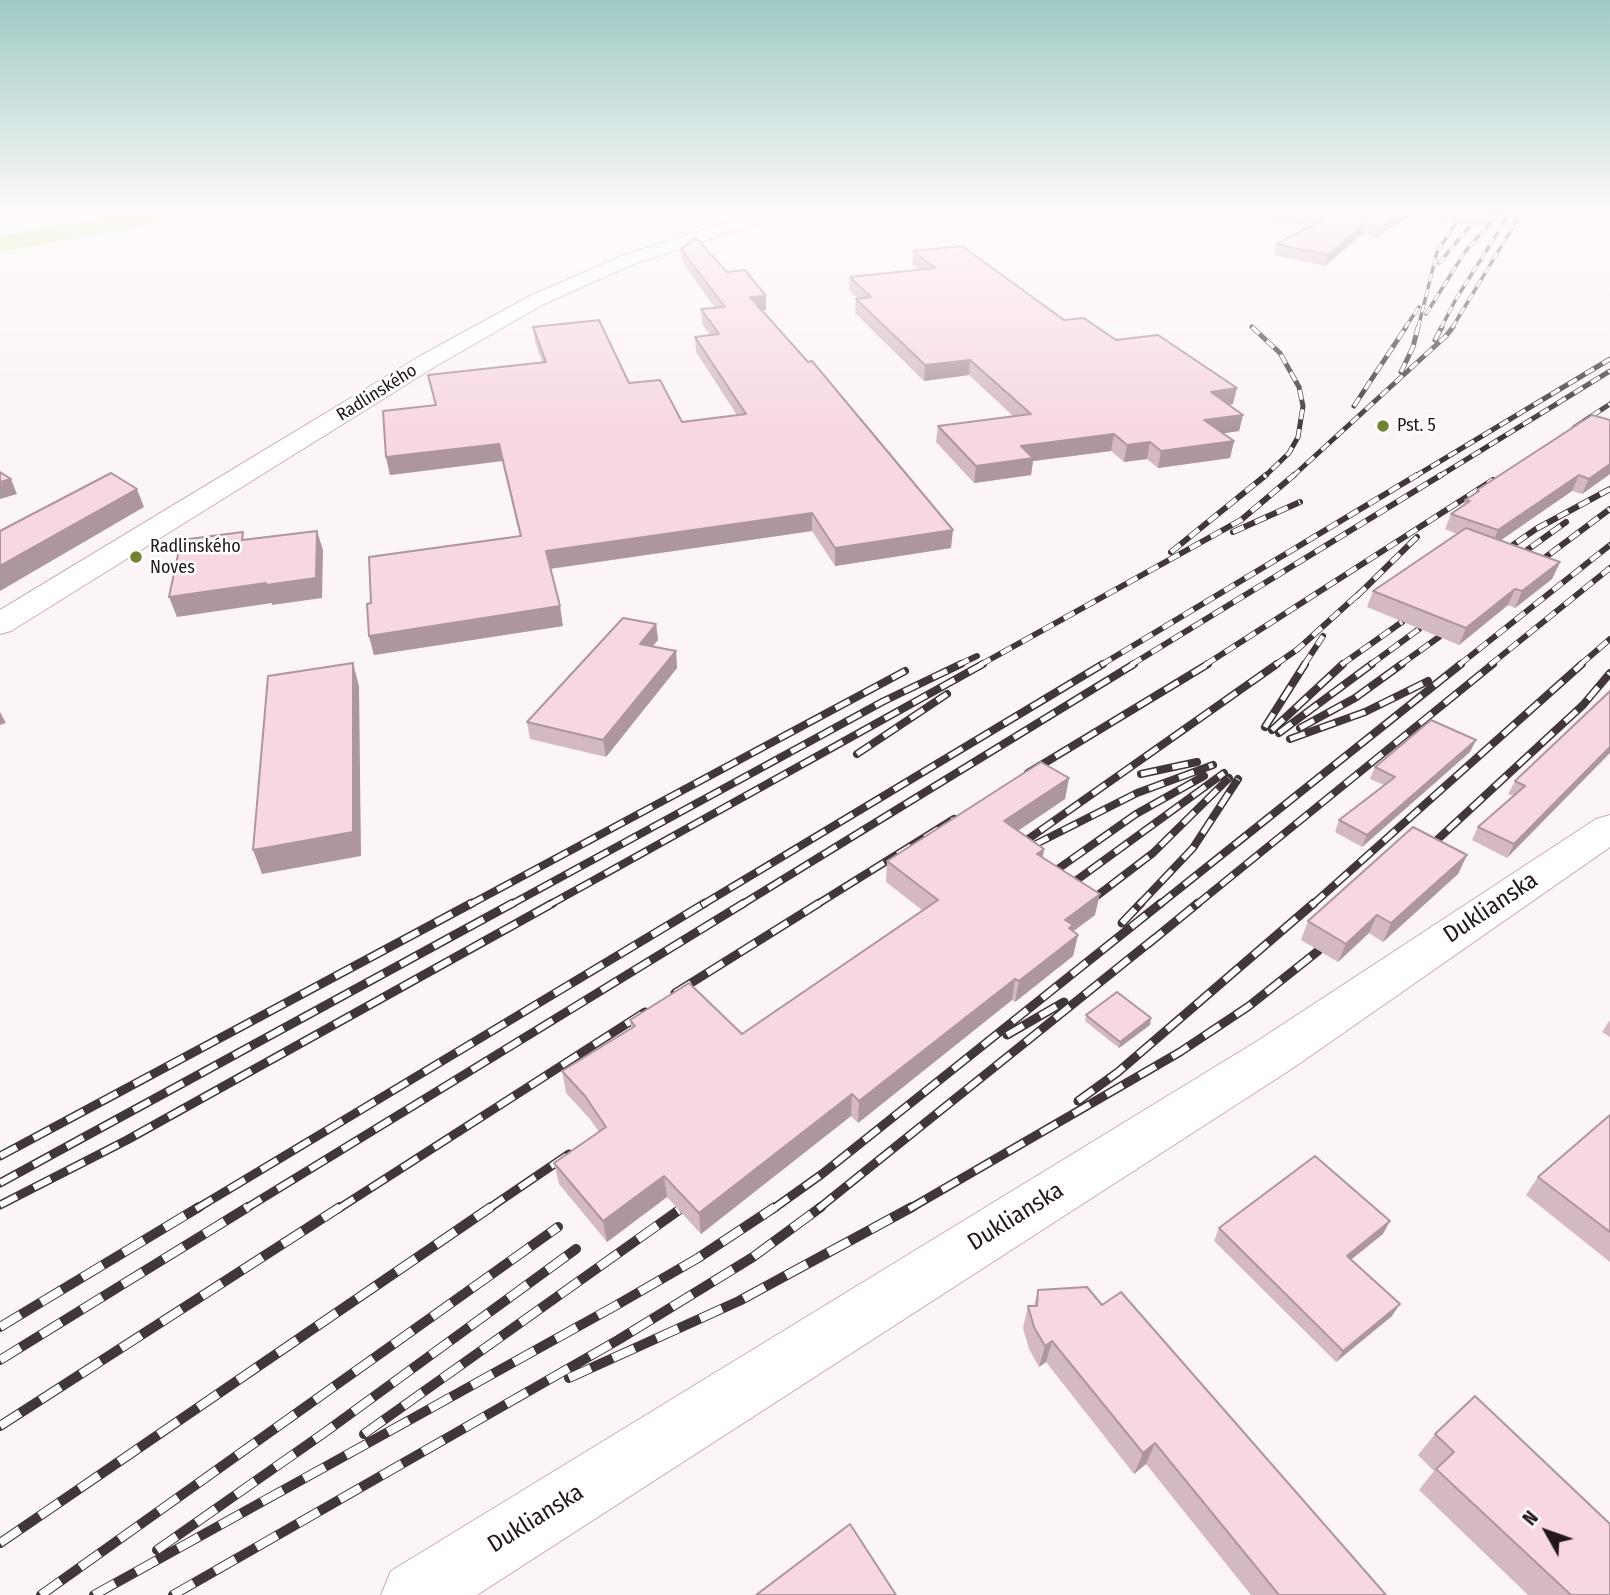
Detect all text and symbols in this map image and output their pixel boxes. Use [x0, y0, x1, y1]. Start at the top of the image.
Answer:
street label: Radlinského [333, 360, 421, 426]
place label: Pst. 5 [1397, 415, 1436, 437]
marker: Pst. 5 [1375, 418, 1391, 434]
place label: Radlinského Noves [150, 536, 241, 578]
marker: Radlinského Noves [128, 549, 144, 565]
street label: Duklianska [1438, 866, 1544, 950]
street label: Duklianska [963, 1176, 1069, 1258]
street label: Duklianska [483, 1478, 589, 1560]
north arrow [1512, 1497, 1582, 1567]
text: N [1518, 1506, 1543, 1530]

